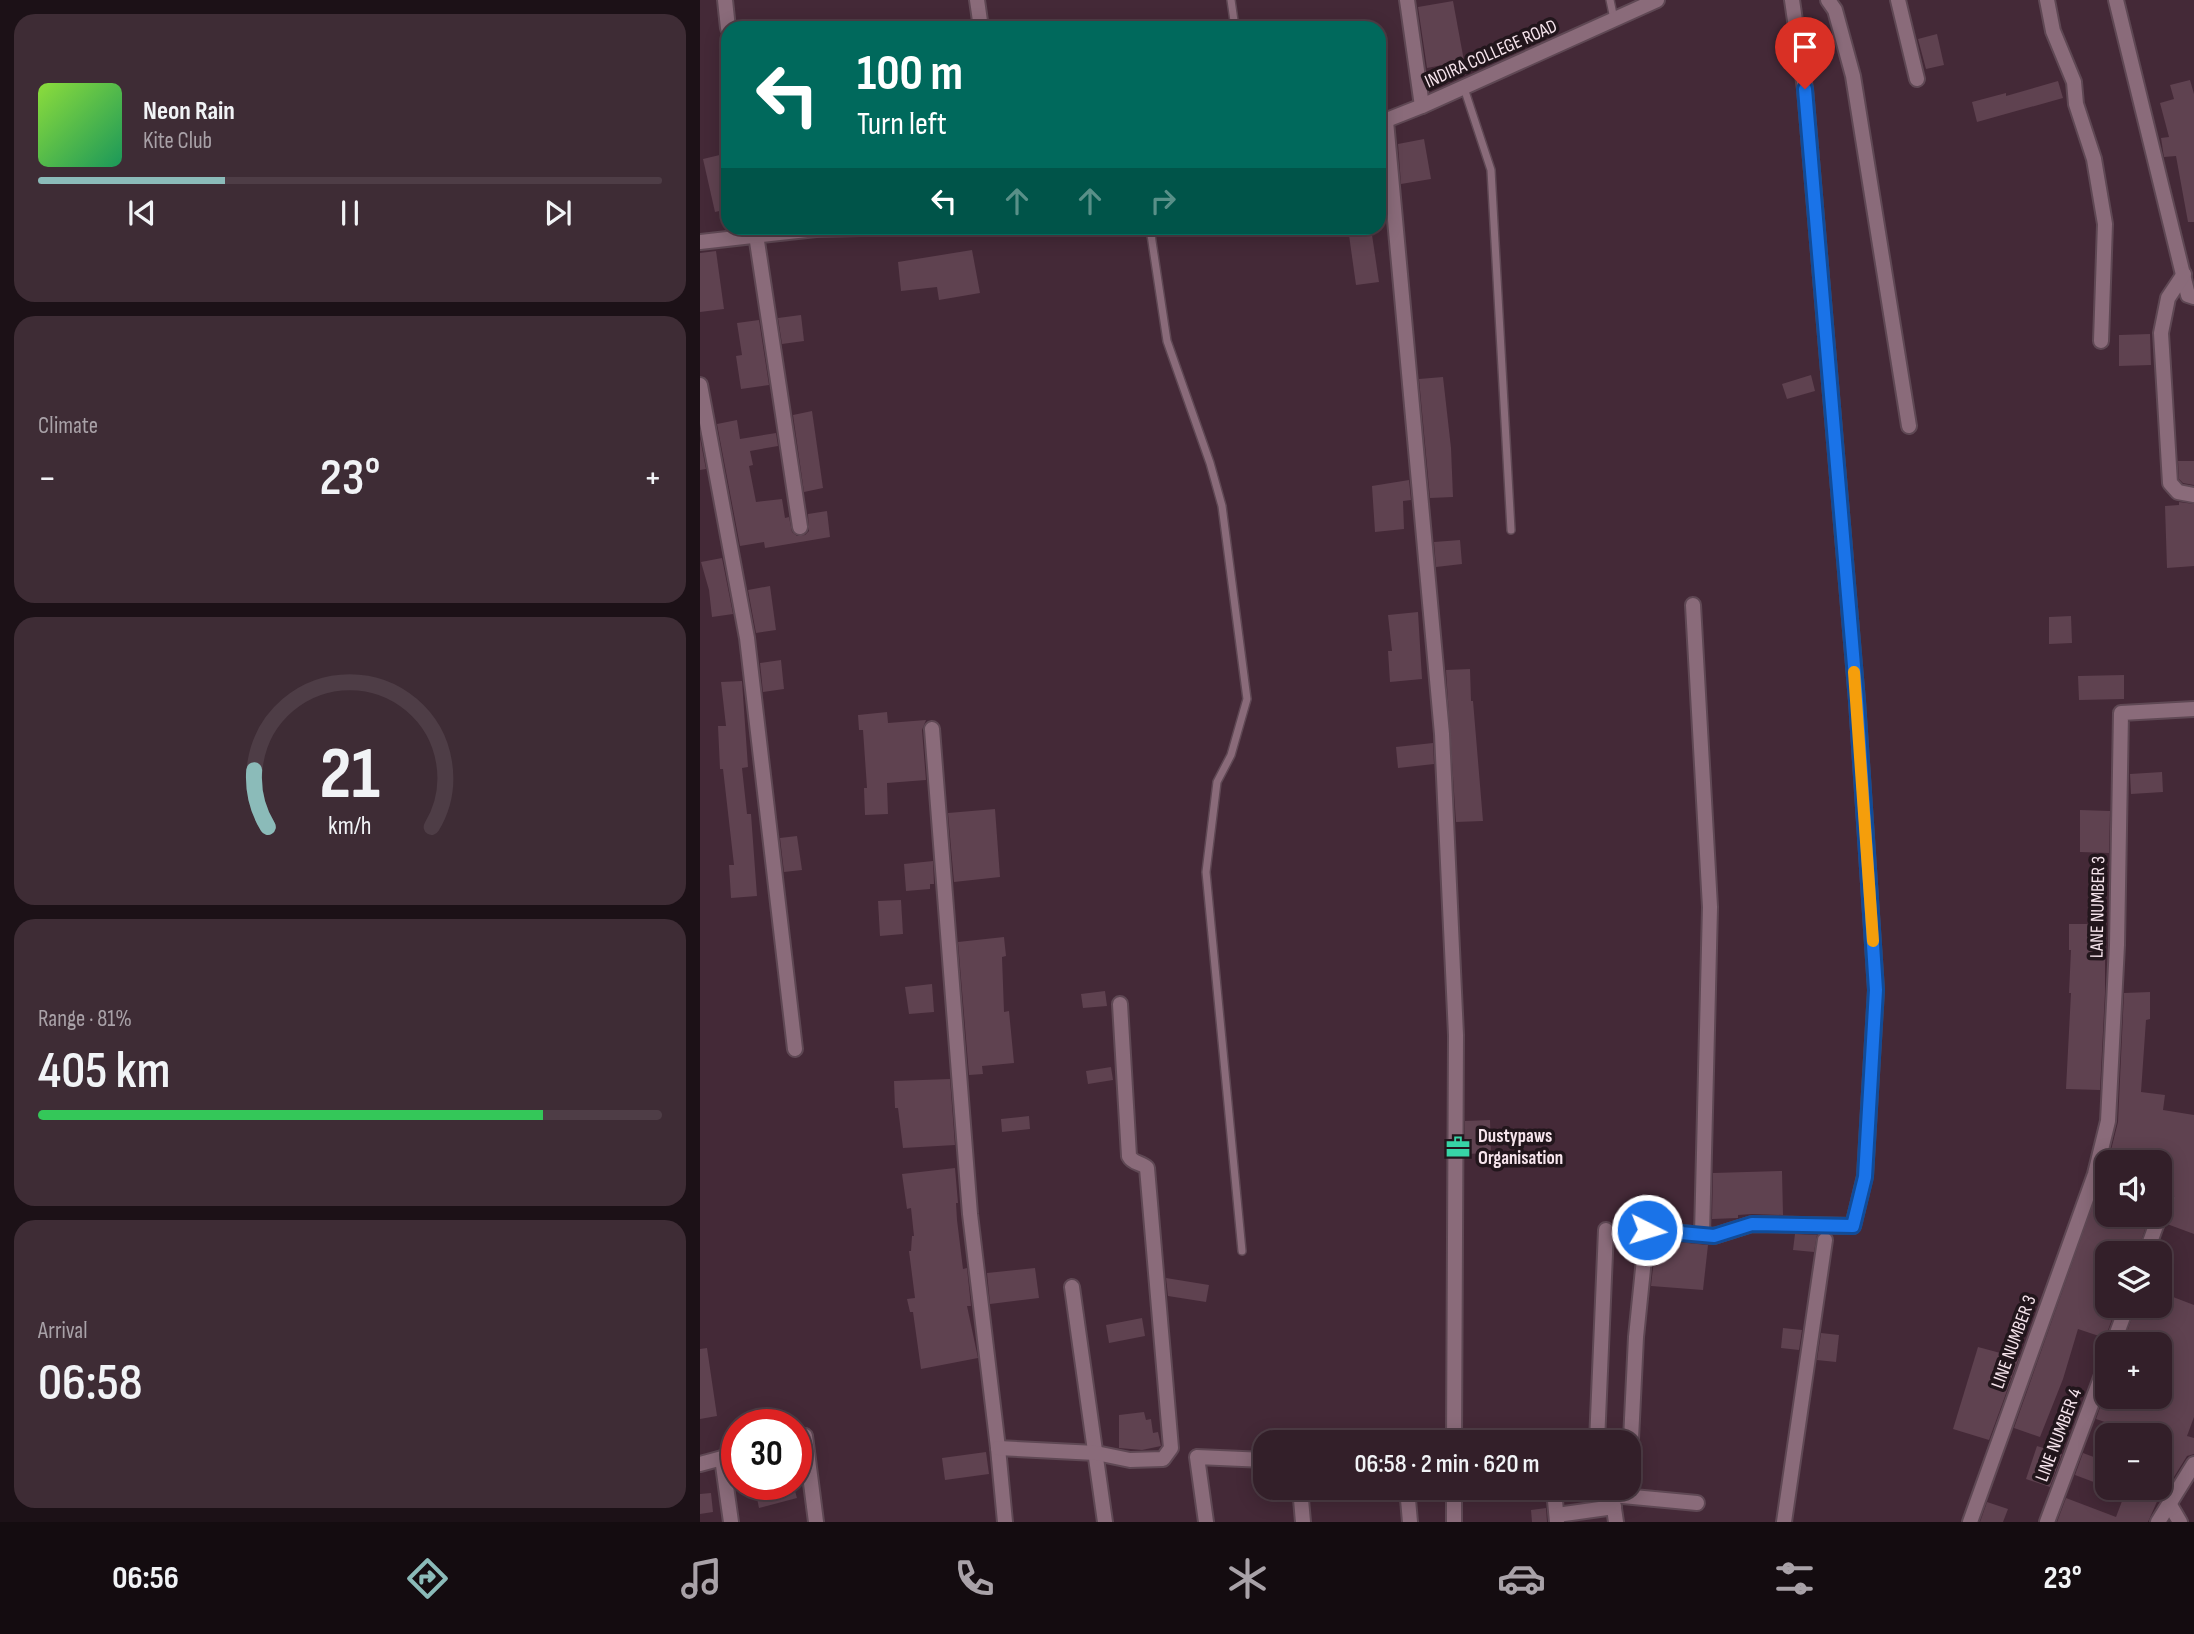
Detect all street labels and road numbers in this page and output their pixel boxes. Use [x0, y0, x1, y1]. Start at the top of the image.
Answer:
street label: INDIRA COLLEGE ROAD [1421, 15, 1561, 93]
street label: LANE NUMBER 3 [2086, 856, 2110, 958]
street label: LINE NUMBER 3 [1986, 1292, 2042, 1392]
street label: LINE NUMBER 4 [2031, 1385, 2087, 1485]

